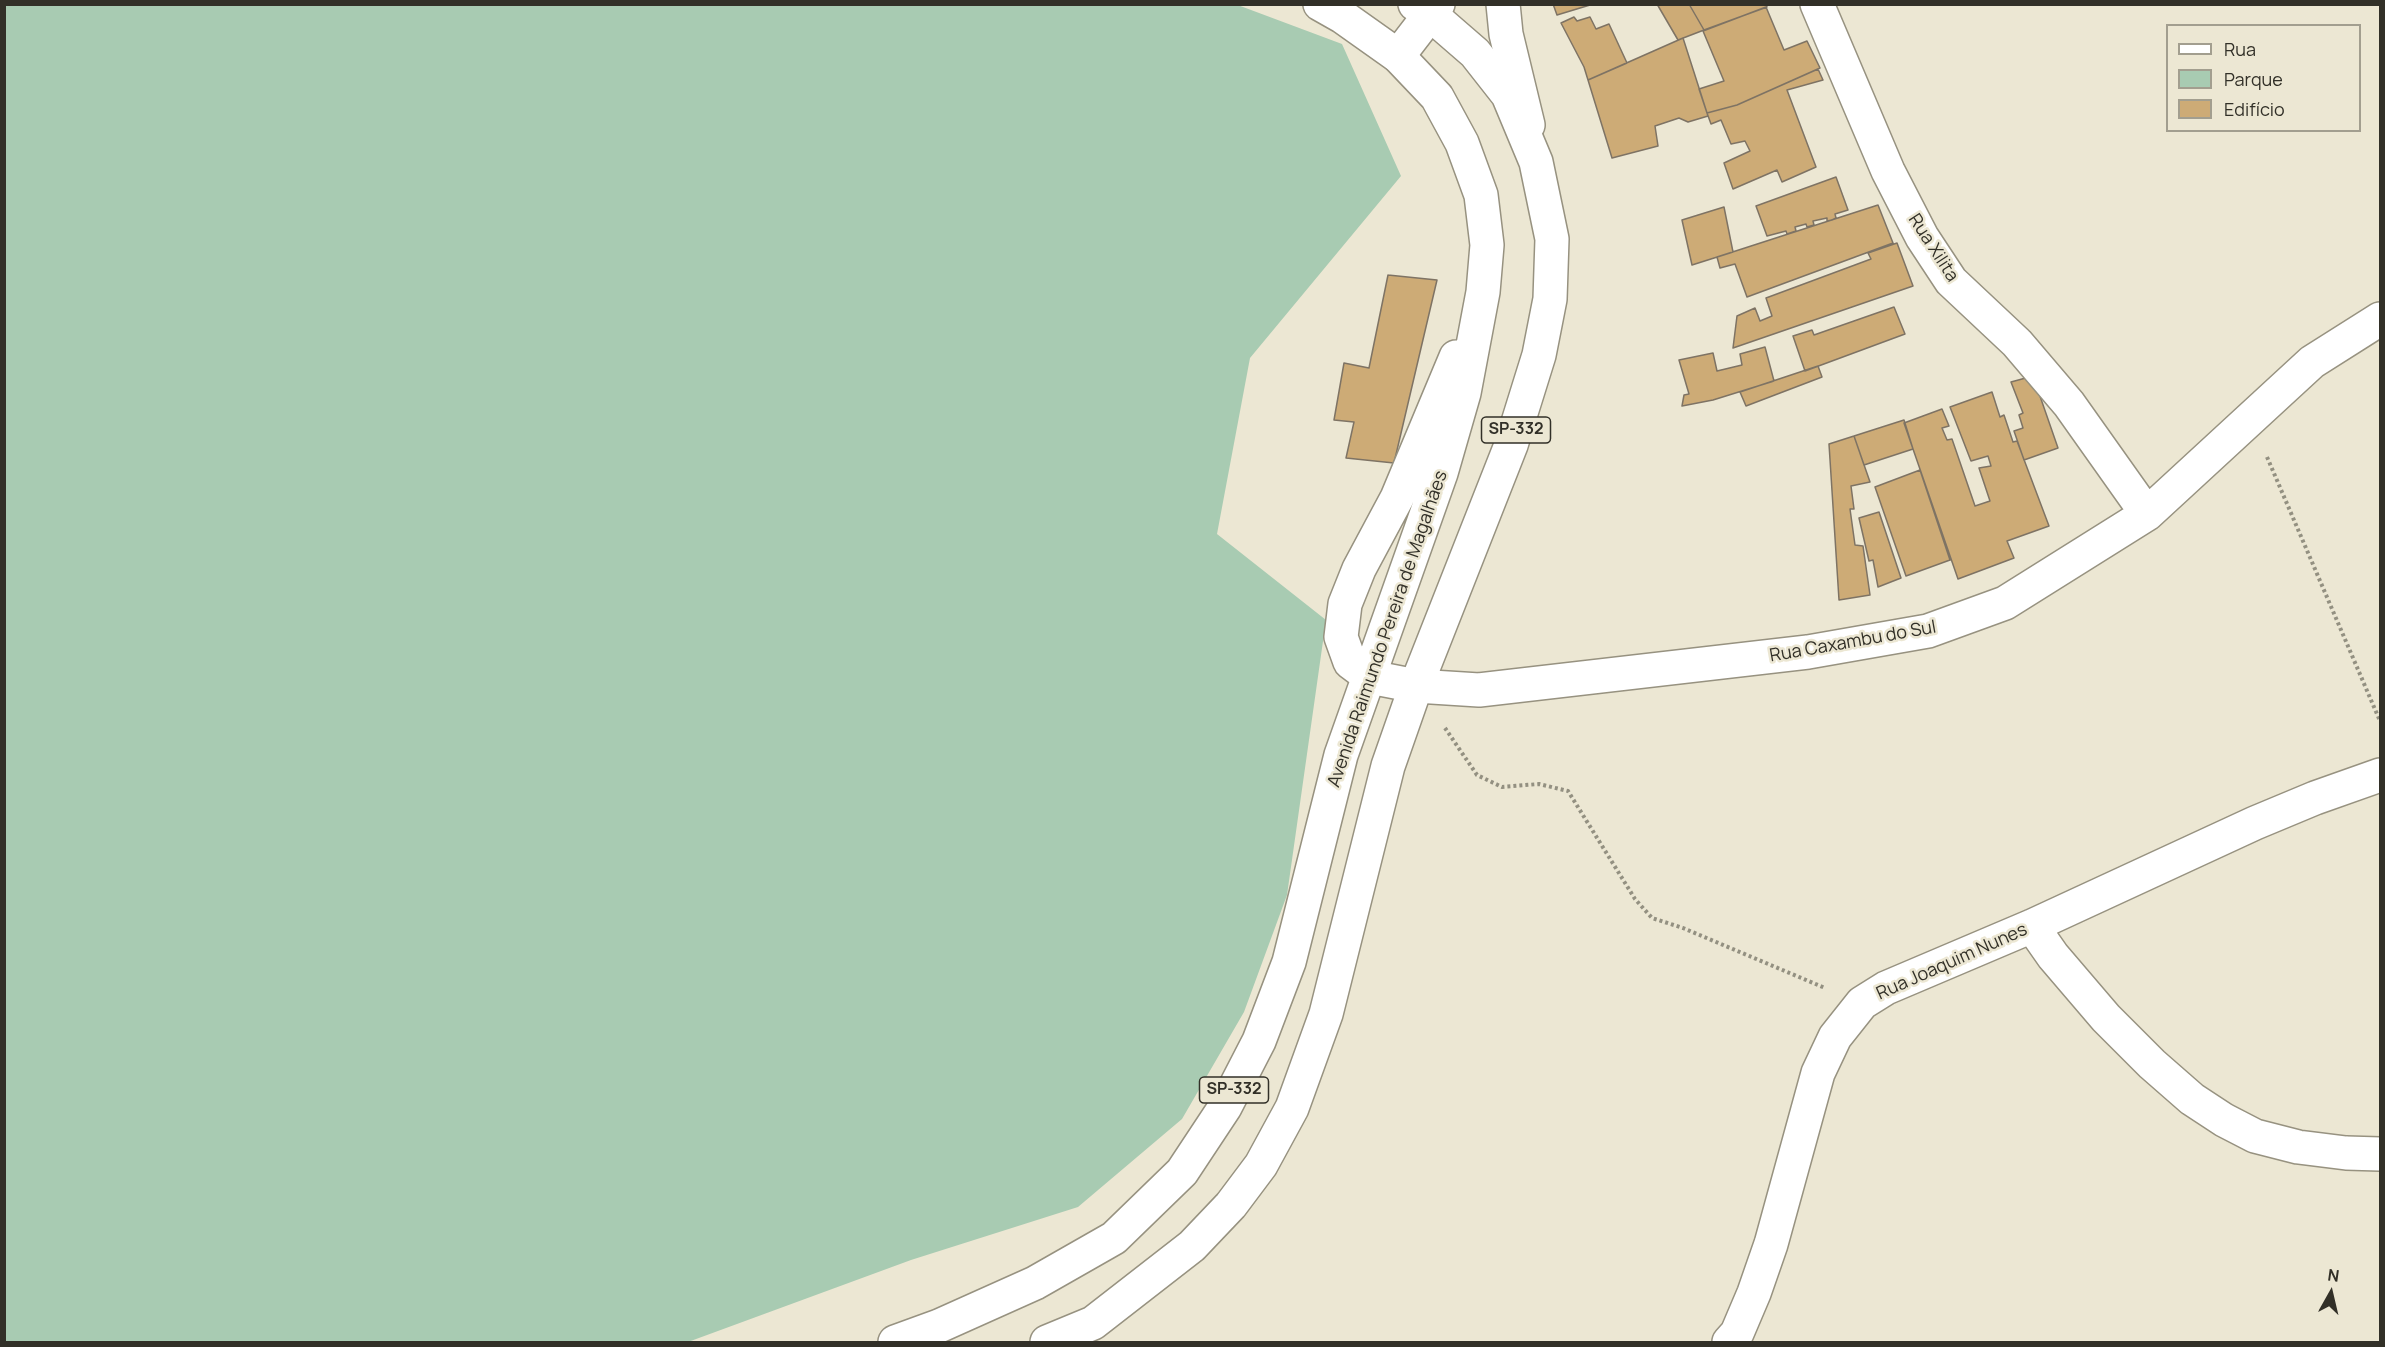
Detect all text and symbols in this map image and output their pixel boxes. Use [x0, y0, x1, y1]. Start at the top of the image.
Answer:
legend [2166, 24, 2361, 132]
text: Rua [2224, 37, 2256, 61]
text: Parque [2224, 67, 2283, 91]
text: Edifício [2224, 97, 2285, 121]
street label: Rua Xilita [1903, 210, 1963, 286]
road number: SP-332 [1482, 417, 1550, 443]
street label: Avenida Raimundo Pereira de Magalhães [1324, 468, 1452, 790]
street label: Rua Caxambu do Sul [1768, 617, 1938, 667]
street label: Rua Joaquim Nunes [1873, 919, 2031, 1005]
road number: SP-332 [1200, 1077, 1268, 1103]
north arrow [2301, 1263, 2361, 1323]
text: N [2326, 1263, 2341, 1287]

